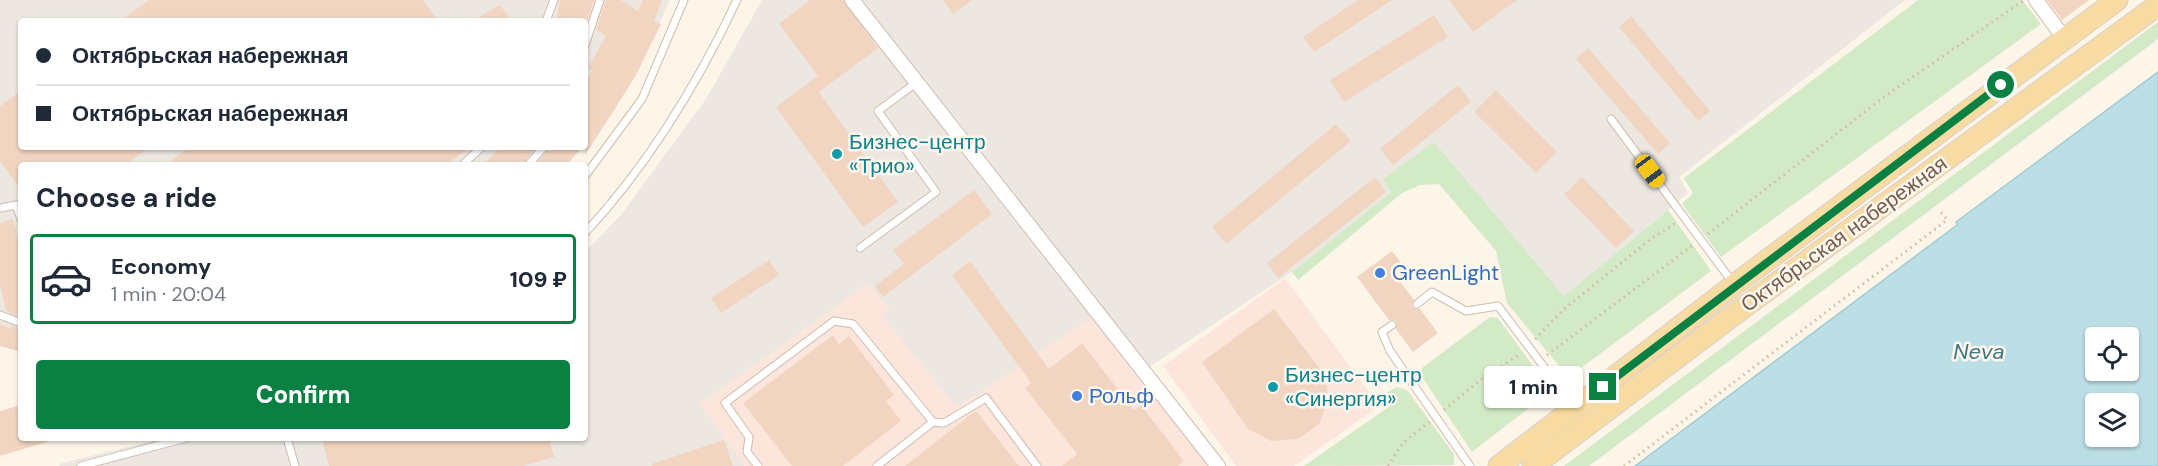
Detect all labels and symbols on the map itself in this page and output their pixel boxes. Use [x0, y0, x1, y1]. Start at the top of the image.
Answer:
route start [1987, 71, 2014, 98]
place label: Бизнес-центр «Трио» [849, 128, 986, 180]
marker: Бизнес-центр «Трио» [830, 147, 844, 161]
street label: Октябрьская набережная [1735, 150, 1953, 318]
car [1632, 151, 1668, 191]
place label: GreenLight [1392, 259, 1499, 287]
marker: GreenLight [1373, 266, 1387, 280]
water label: Neva [1953, 337, 2005, 366]
place label: Бизнес-центр «Синергия» [1285, 361, 1422, 413]
callout: 1 min [1483, 366, 1582, 408]
route end [1589, 373, 1616, 400]
marker: Бизнес-центр «Синергия» [1266, 380, 1280, 394]
place label: Рольф [1089, 382, 1154, 410]
marker: Рольф [1070, 389, 1084, 403]

